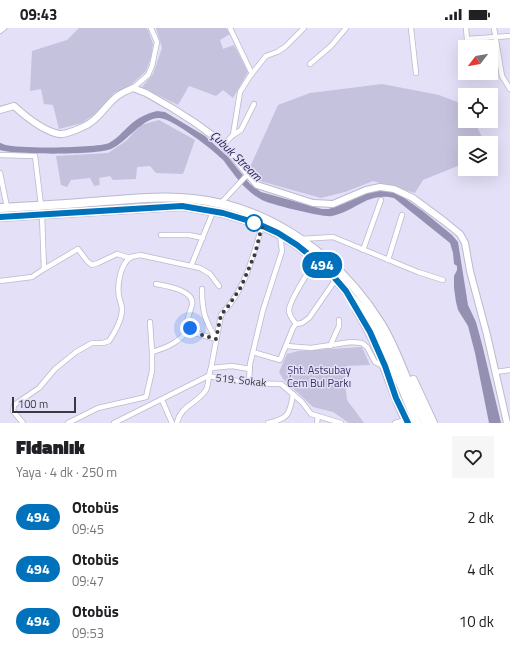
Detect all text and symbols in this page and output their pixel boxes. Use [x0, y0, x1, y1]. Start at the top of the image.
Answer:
text: 09:43 [20, 3, 57, 26]
north arrow [458, 40, 498, 80]
map controls [458, 40, 498, 176]
button: locate [458, 88, 498, 128]
water label: Çubuk Stream [206, 126, 267, 186]
button: layers [458, 136, 498, 176]
unlabelled marker [245, 214, 263, 232]
line badge: 494 [299, 252, 345, 278]
text: 494 [310, 254, 334, 275]
your location [180, 318, 200, 338]
park label: Şht. Astsubay Cem Bul Parkı [287, 362, 351, 391]
street label: 519. Sokak [215, 369, 268, 391]
scale bar [12, 395, 76, 414]
text: 100 m [18, 396, 48, 412]
text: Fidanlık [16, 432, 85, 461]
button: heart [452, 436, 494, 478]
text: Yaya · 4 dk · 250 m [16, 462, 117, 482]
text: Otobüs [72, 496, 119, 519]
text: 494 [26, 506, 50, 527]
text: 2 dk [467, 506, 494, 529]
text: 09:45 [72, 519, 104, 539]
text: Otobüs [72, 548, 119, 571]
text: 494 [26, 558, 50, 579]
text: 4 dk [467, 558, 494, 581]
text: 09:47 [72, 571, 104, 591]
text: Otobüs [72, 600, 119, 623]
text: 494 [26, 610, 50, 631]
text: 10 dk [459, 610, 494, 633]
text: 09:53 [72, 623, 104, 643]

